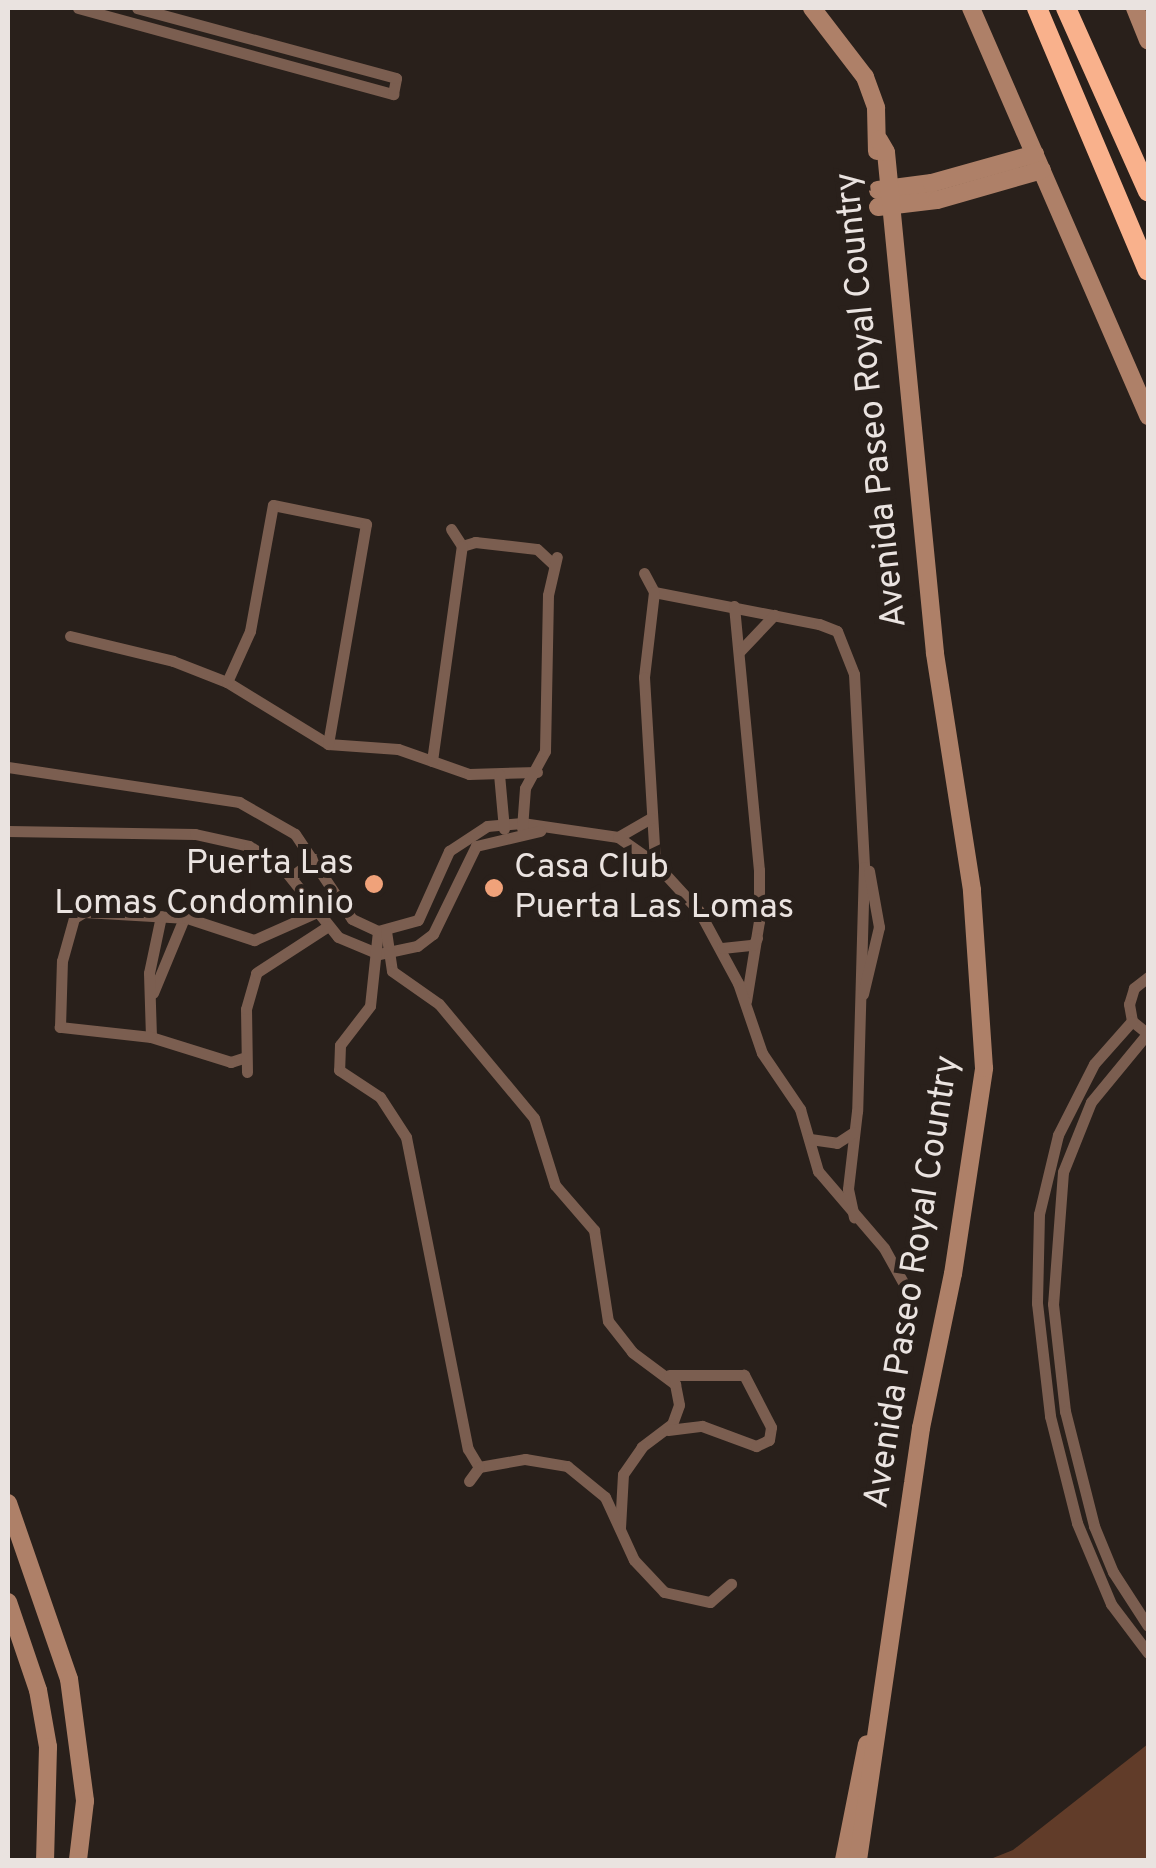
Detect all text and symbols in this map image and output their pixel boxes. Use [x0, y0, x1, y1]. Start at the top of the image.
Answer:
street label: Avenida Paseo Royal Country [827, 170, 917, 630]
place label: Puerta Las Lomas Condominio [54, 843, 354, 925]
place label: Casa Club Puerta Las Lomas [514, 847, 794, 929]
marker: Puerta Las Lomas Condominio [363, 873, 385, 895]
marker: Casa Club Puerta Las Lomas [483, 877, 505, 899]
street label: Avenida Paseo Royal Country [856, 1053, 970, 1511]

